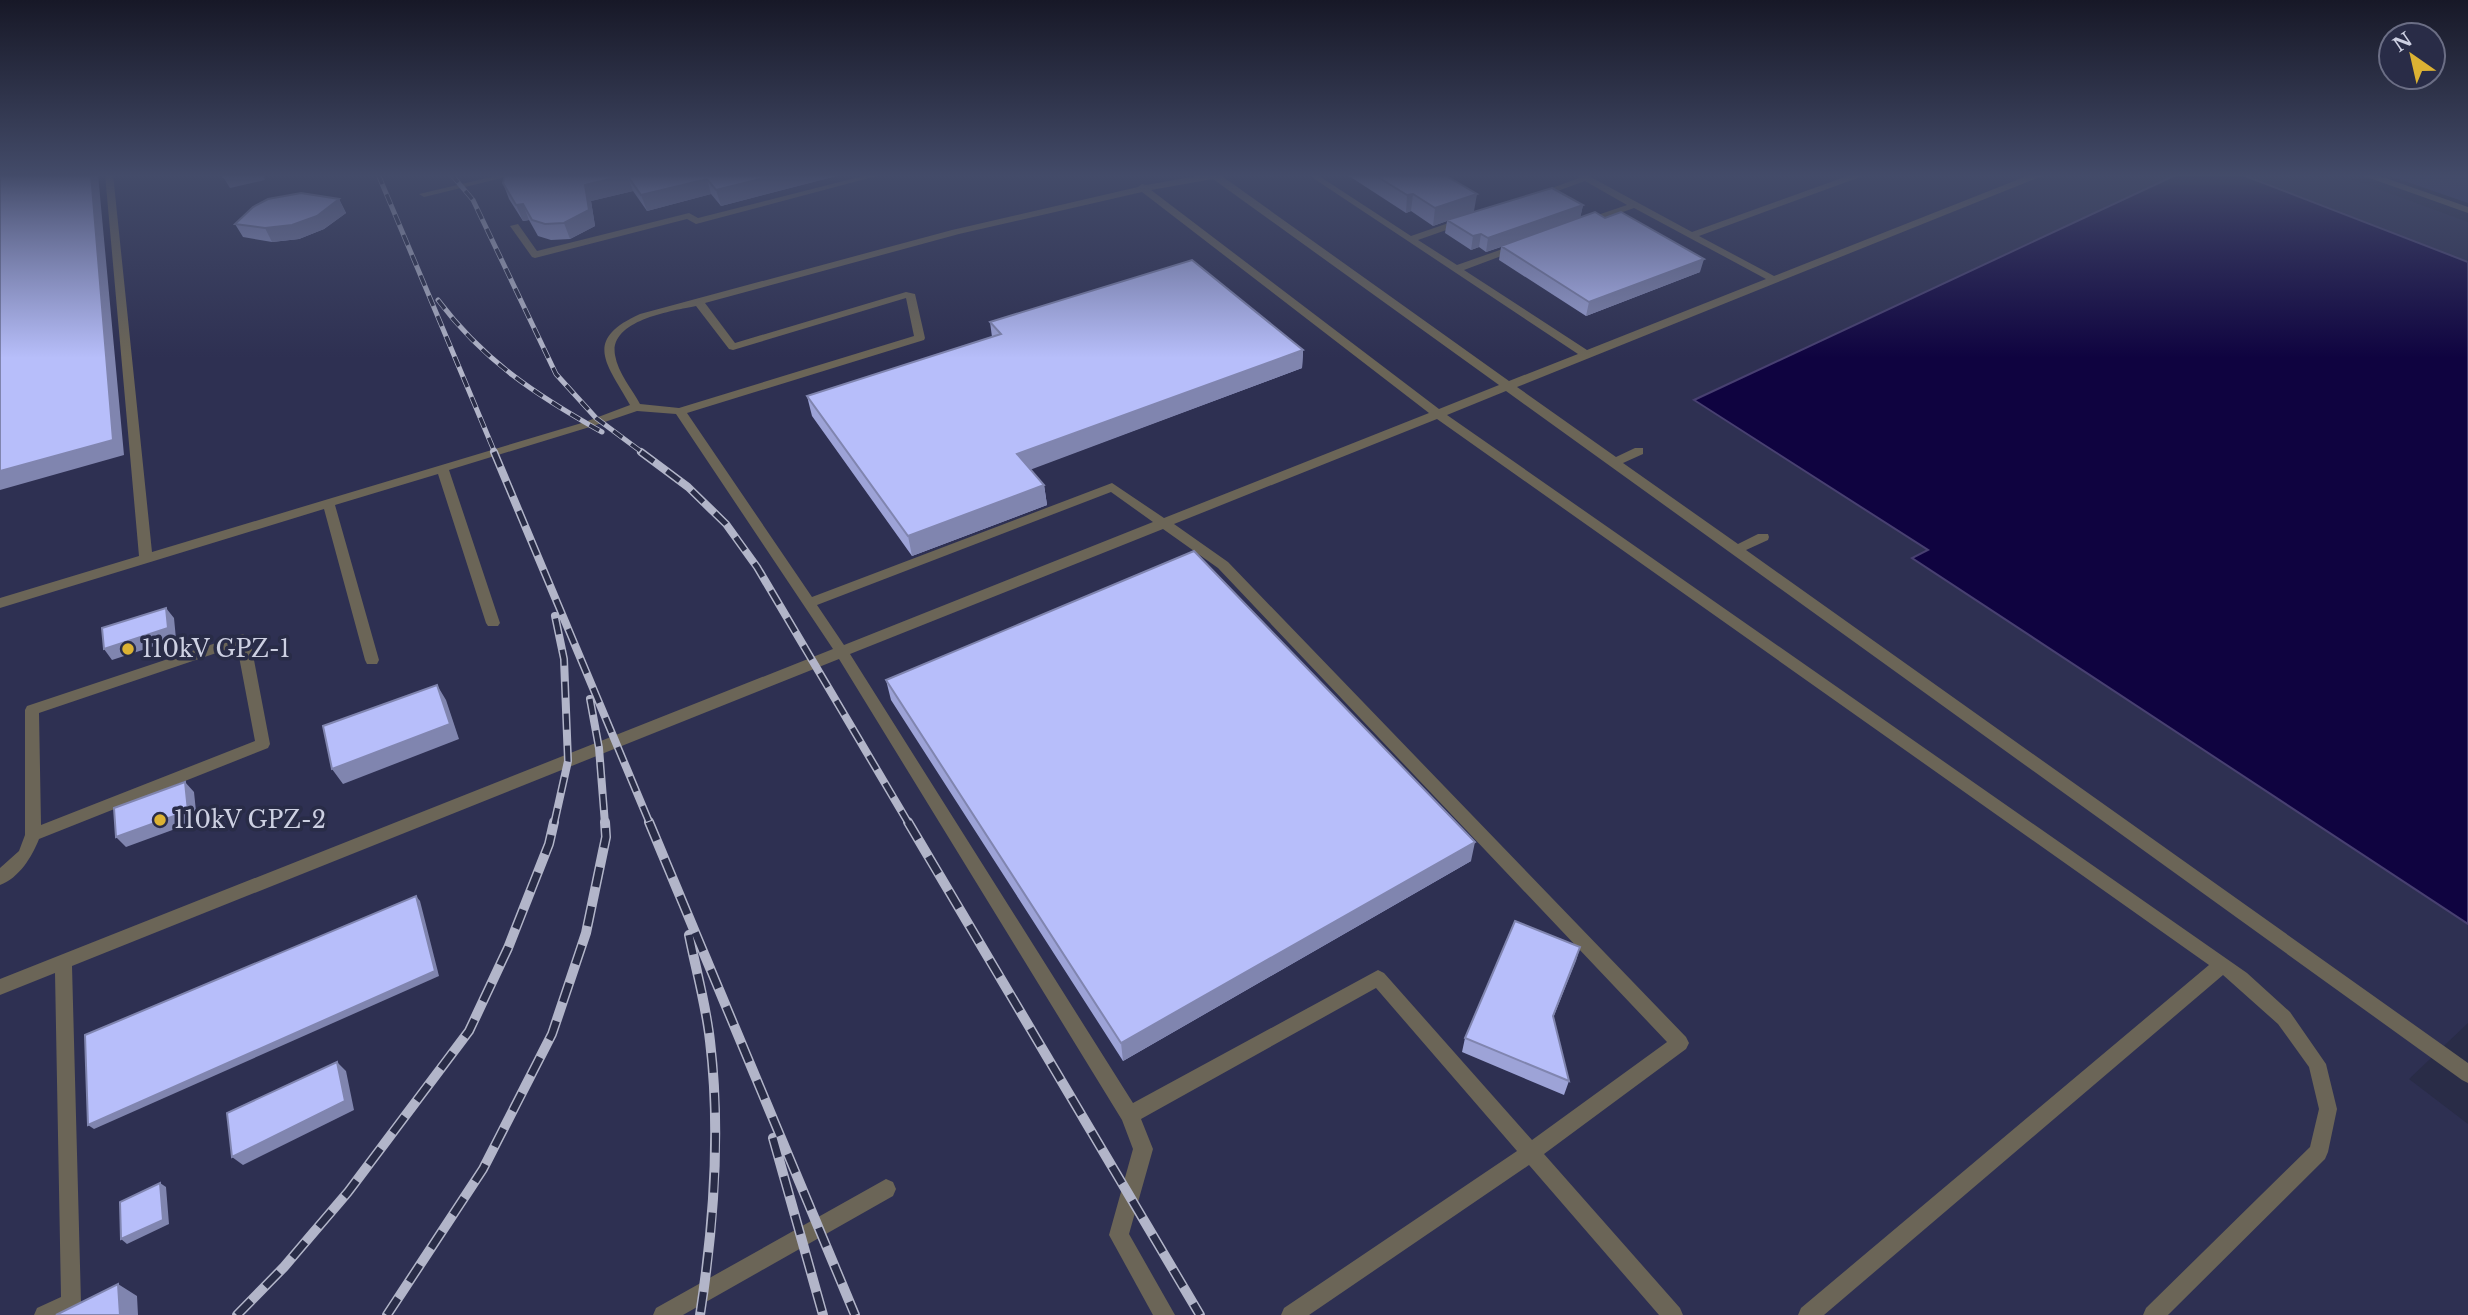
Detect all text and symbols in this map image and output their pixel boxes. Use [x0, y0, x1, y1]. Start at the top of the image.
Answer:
north arrow [2377, 21, 2447, 91]
text: N [2389, 28, 2417, 57]
place label: 110kV GPZ-1 [142, 635, 290, 663]
marker: 110kV GPZ-1 [120, 641, 136, 657]
place label: 110kV GPZ-2 [174, 806, 326, 834]
marker: 110kV GPZ-2 [152, 812, 168, 828]

